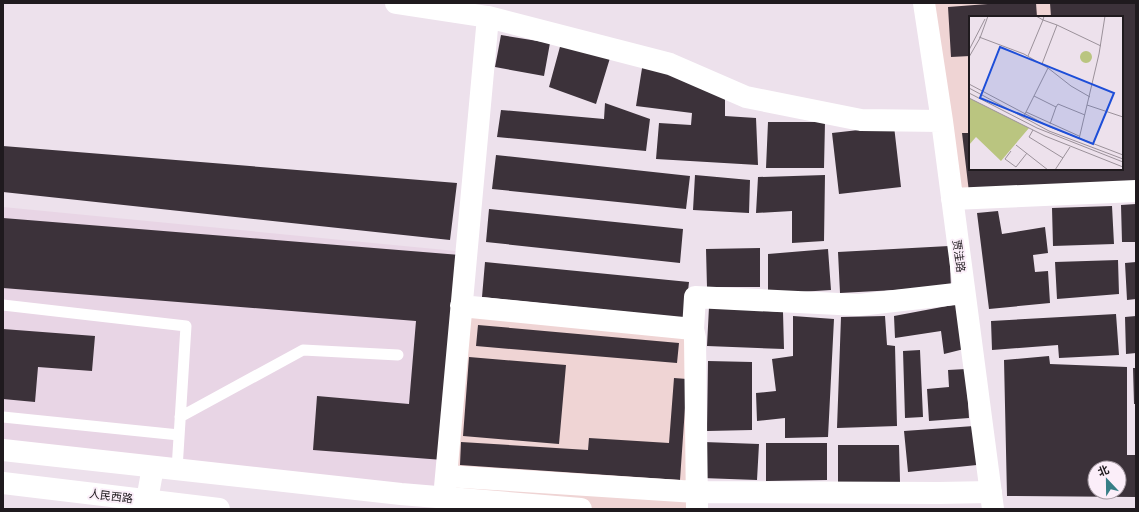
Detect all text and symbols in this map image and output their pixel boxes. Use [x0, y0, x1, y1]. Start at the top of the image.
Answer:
inset map [969, 16, 1123, 170]
street label: 贾洼路 [950, 239, 967, 273]
north arrow [1087, 460, 1127, 500]
text: 北 [1096, 463, 1111, 479]
street label: 人民西路 [88, 487, 134, 506]

